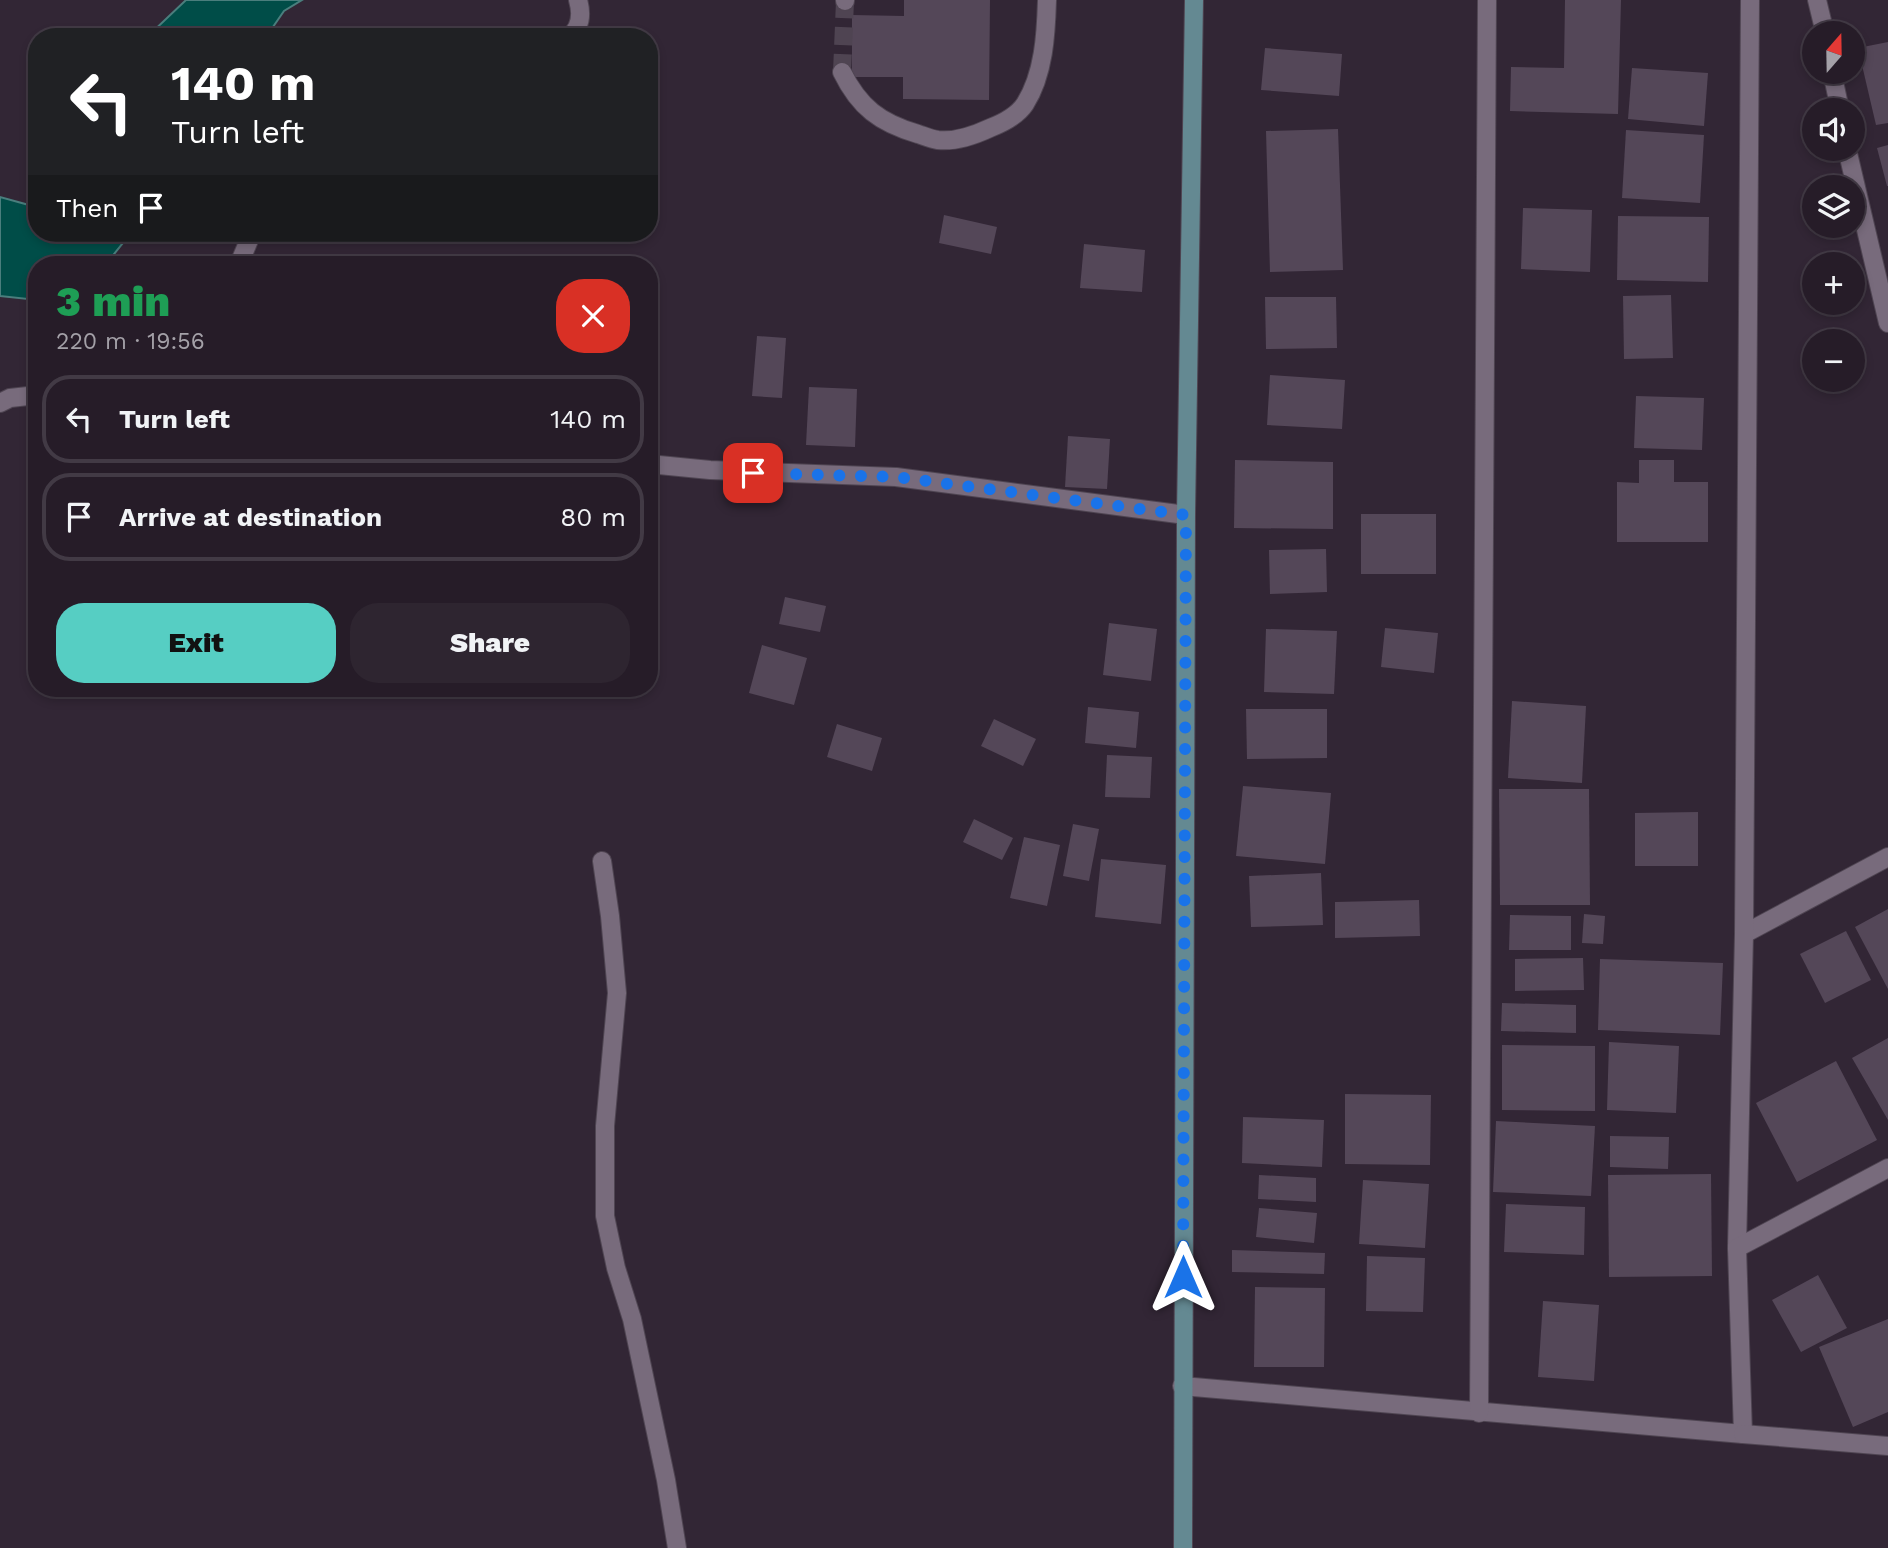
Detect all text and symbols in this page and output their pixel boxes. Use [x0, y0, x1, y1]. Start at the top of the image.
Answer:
north arrow [1802, 21, 1866, 84]
map controls [1802, 21, 1865, 392]
text: 140 m [171, 54, 315, 112]
icon: left [56, 56, 147, 147]
button: sound [1802, 98, 1865, 161]
text: Turn left [171, 113, 304, 151]
button: layers [1802, 175, 1865, 238]
icon: arrive [132, 189, 170, 227]
text: Then [56, 193, 118, 223]
button: + [1802, 252, 1865, 315]
text: 3 min [56, 277, 170, 326]
button: close [556, 279, 630, 353]
text: 220 m · 19:56 [56, 328, 205, 355]
button: − [1802, 329, 1865, 392]
icon: left [60, 400, 98, 438]
text: Turn left [119, 404, 230, 434]
text: 140 m [550, 404, 626, 434]
pin [723, 443, 783, 503]
icon: arrive [734, 454, 772, 492]
icon: arrive [60, 498, 98, 536]
text: Arrive at destination [119, 502, 382, 532]
text: 80 m [560, 502, 626, 532]
button: Exit [56, 603, 336, 683]
button: Share [350, 603, 630, 683]
position arrow [1146, 1240, 1220, 1314]

